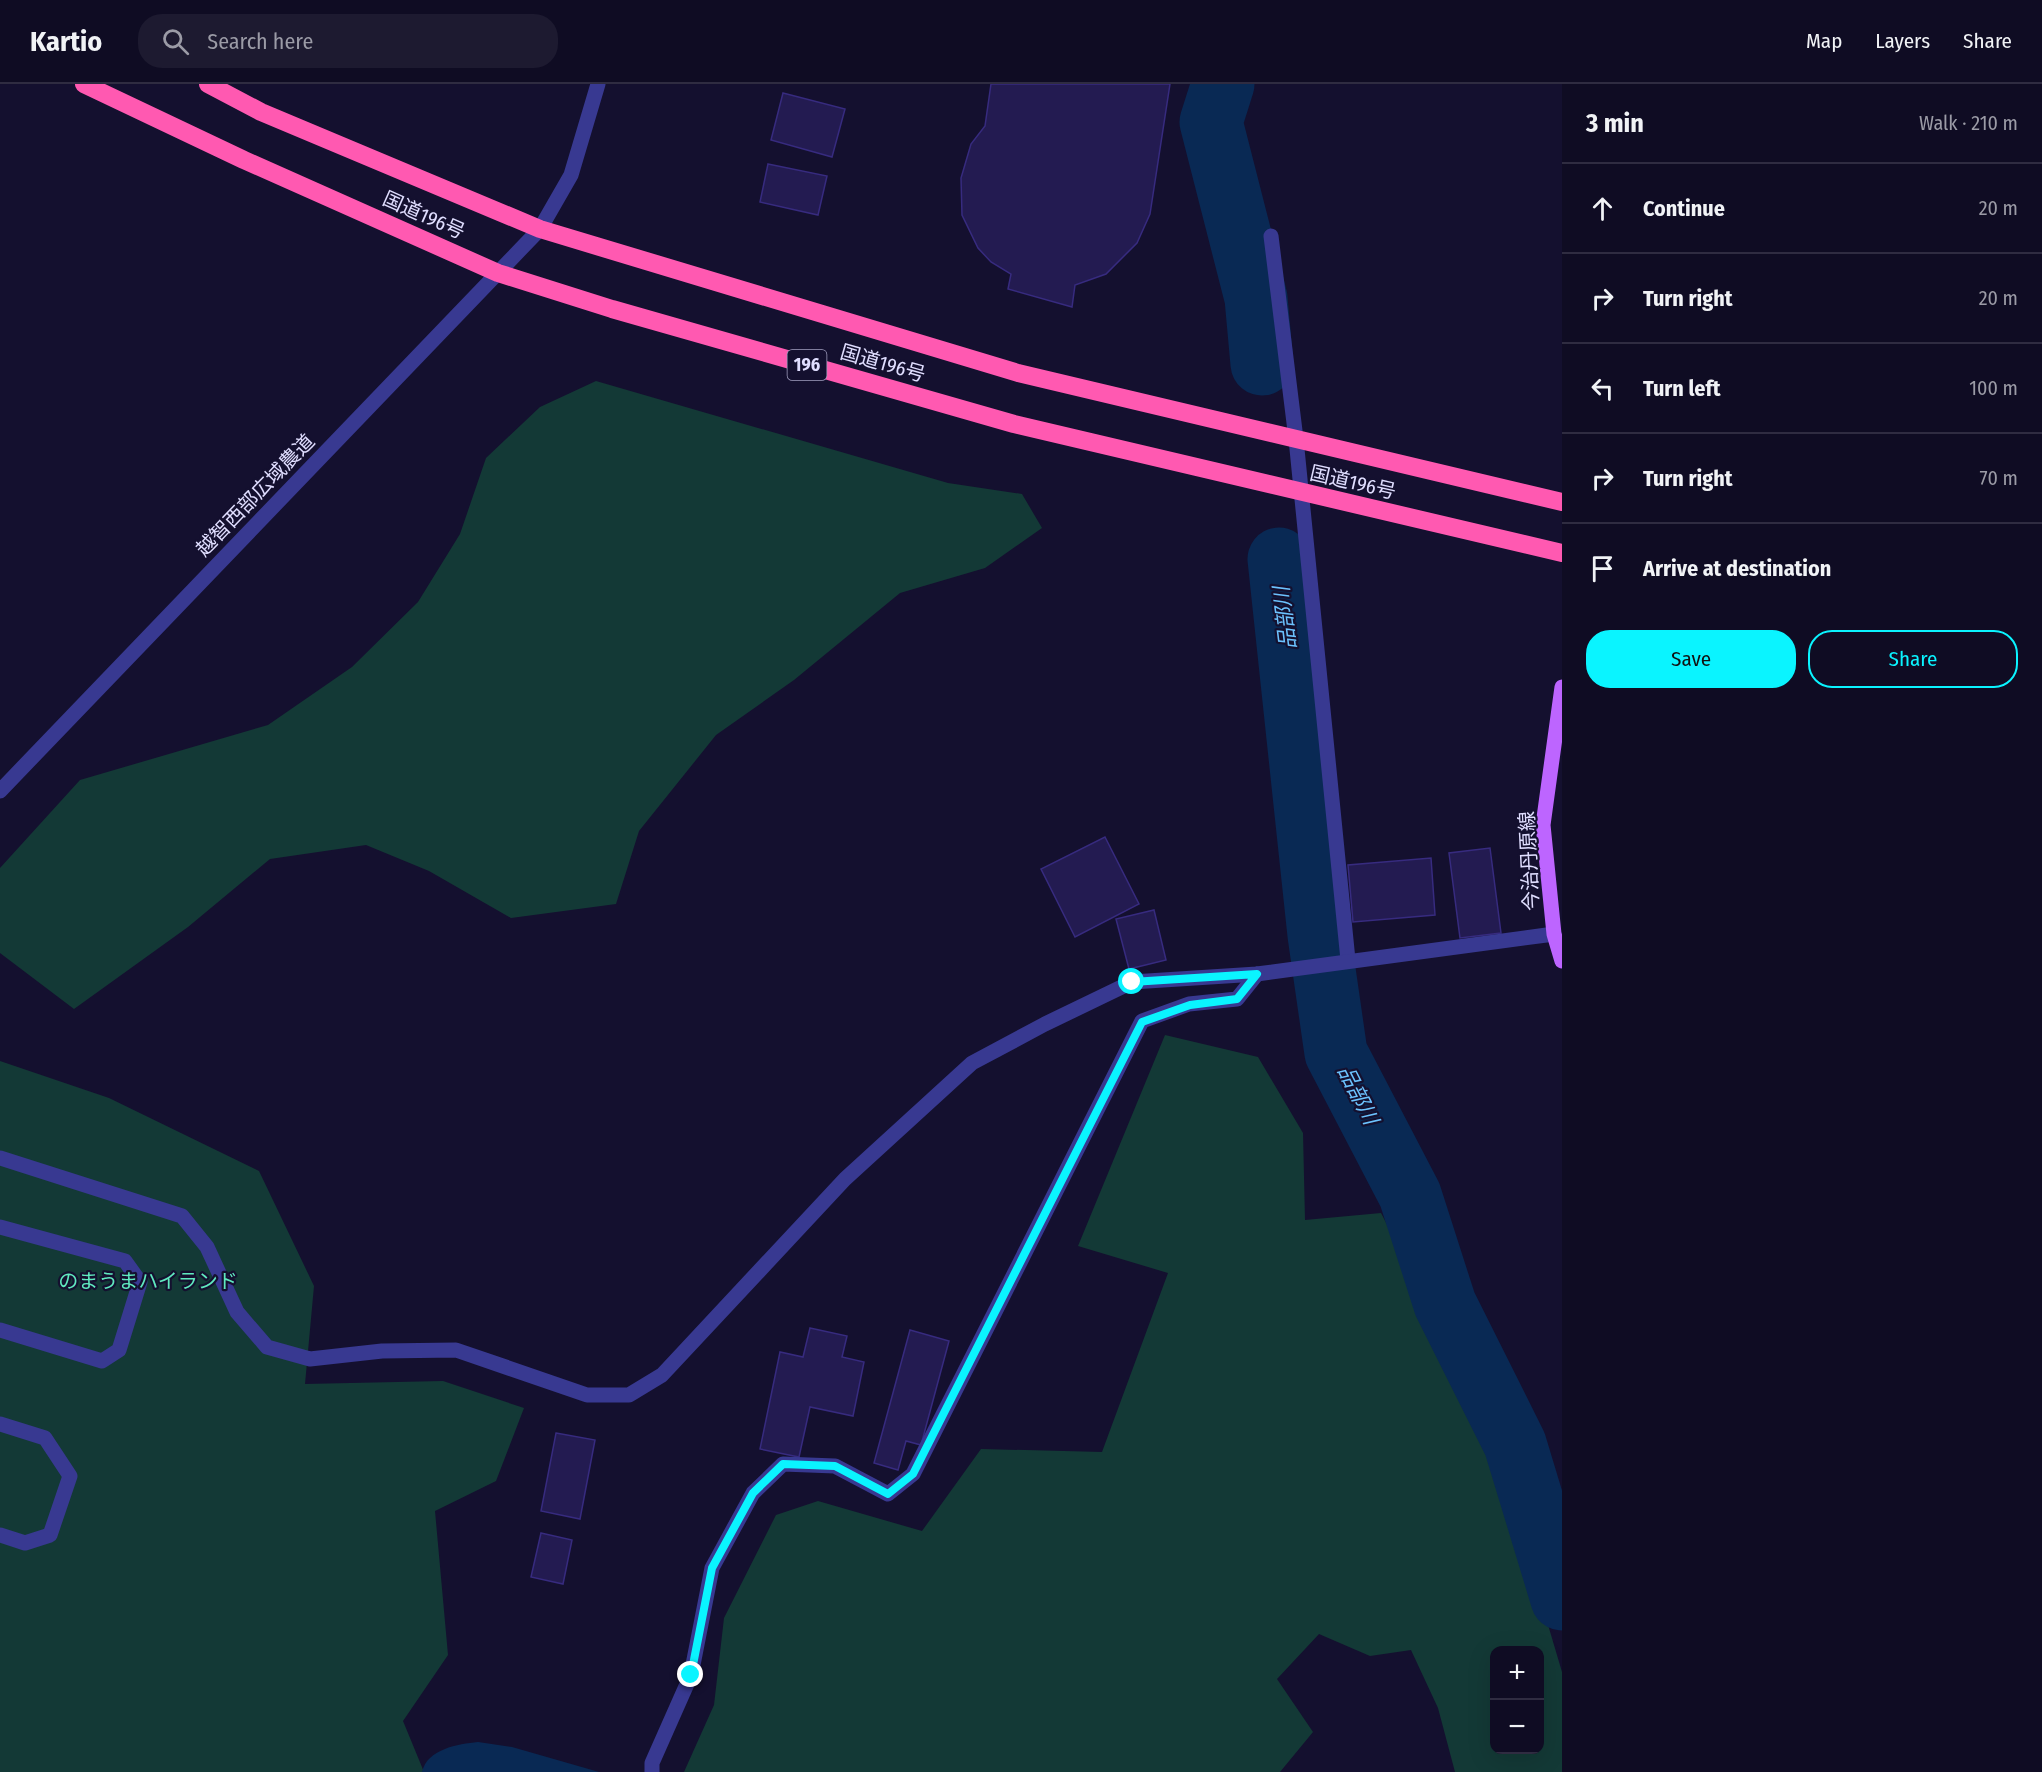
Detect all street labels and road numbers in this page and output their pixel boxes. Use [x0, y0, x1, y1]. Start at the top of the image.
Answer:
street label: 国道196号 [379, 186, 469, 244]
street label: 国道196号 [838, 339, 928, 387]
road number: 196 [788, 350, 826, 380]
street label: 越智西部広域農道 [191, 429, 319, 561]
street label: 国道196号 [1308, 460, 1398, 504]
street label: 今治丹原線 [1514, 810, 1544, 912]

